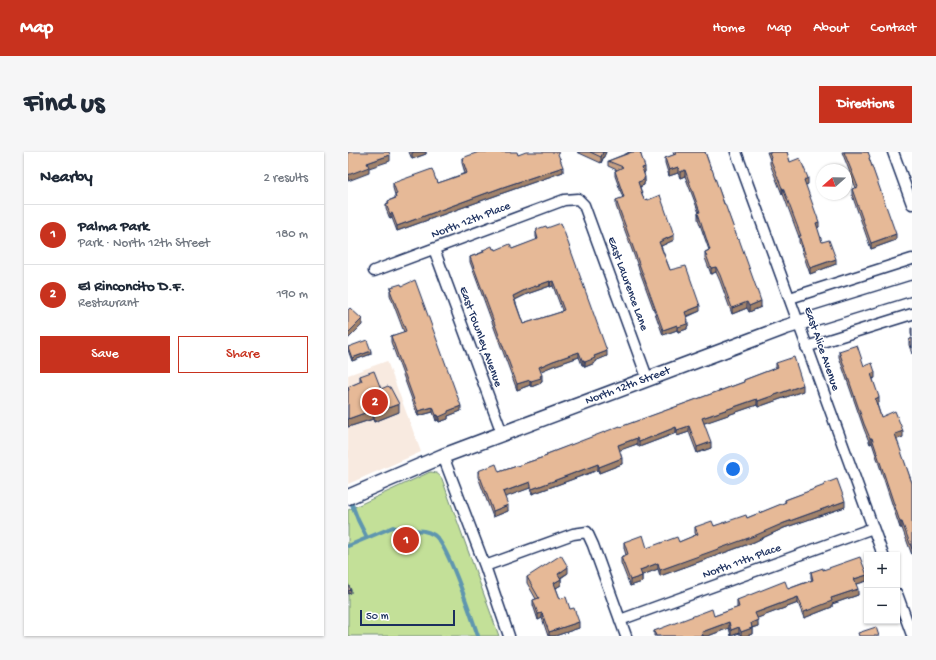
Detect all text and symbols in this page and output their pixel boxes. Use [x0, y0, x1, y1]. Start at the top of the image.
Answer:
text: Map [20, 17, 53, 40]
text: Home [713, 20, 745, 37]
text: Map [767, 20, 791, 37]
text: About [813, 20, 849, 37]
text: Contact [871, 20, 916, 37]
button: Directions [819, 86, 912, 123]
text: Find us [24, 88, 104, 121]
north arrow [816, 164, 852, 200]
text: Nearby [40, 168, 93, 188]
text: 2 results [263, 171, 308, 186]
street label: North 12th Place [429, 199, 513, 243]
text: Palma Park [78, 218, 149, 236]
text: 1 [50, 227, 56, 242]
text: 180 m [276, 227, 308, 242]
street label: East Lawrence Lane [604, 235, 651, 334]
text: Park · North 12th Street [78, 236, 210, 251]
text: El Rinconcito D.F. [78, 278, 185, 296]
street label: East Townley Avenue [455, 285, 505, 390]
text: 2 [50, 287, 56, 302]
text: 190 m [277, 287, 308, 302]
text: Restaurant [78, 296, 138, 311]
street label: East Alice Avenue [800, 305, 842, 394]
button: Save [40, 336, 170, 373]
button: Share [178, 336, 308, 373]
street label: North 12th Street [584, 364, 673, 409]
pin: 2 [362, 387, 388, 417]
your location [723, 459, 743, 479]
pin: 1 [393, 525, 419, 555]
street label: North 11th Place [701, 541, 784, 583]
map controls [864, 552, 900, 624]
button: + [864, 552, 900, 588]
button: − [864, 588, 900, 624]
scale bar [360, 608, 455, 627]
text: 50 m [366, 611, 388, 623]

